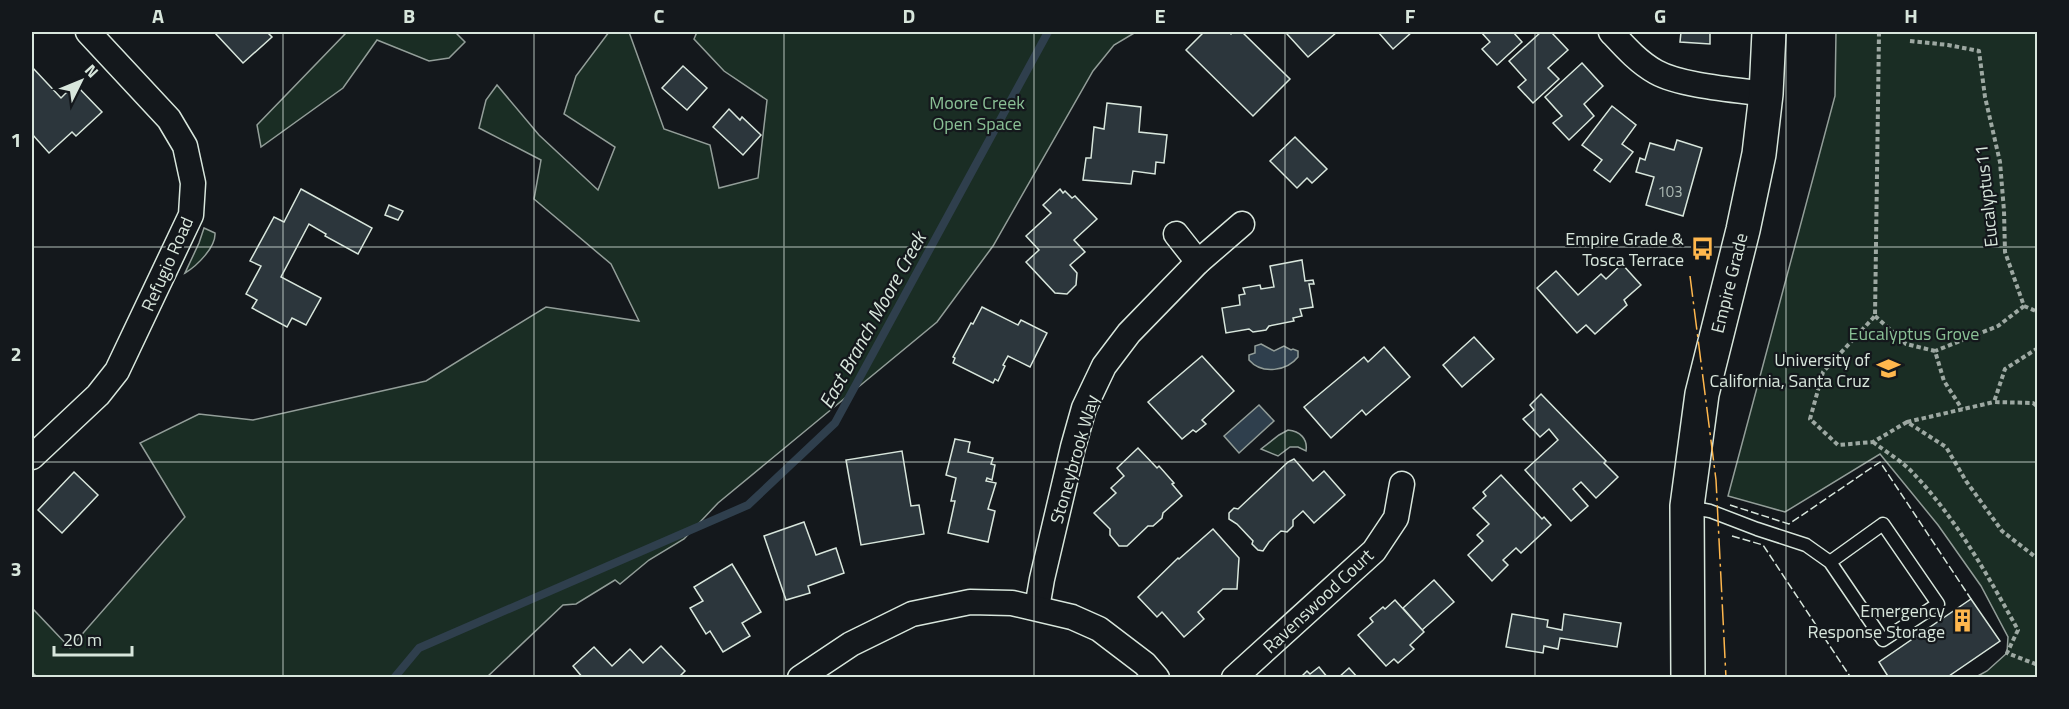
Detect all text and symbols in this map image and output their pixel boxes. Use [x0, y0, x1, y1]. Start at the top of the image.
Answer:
text: A [152, 0, 164, 31]
text: B [403, 0, 415, 31]
text: C [654, 0, 665, 31]
text: D [903, 0, 915, 31]
text: E [1154, 0, 1166, 31]
text: F [1405, 0, 1416, 31]
text: G [1654, 0, 1666, 31]
text: H [1904, 0, 1918, 31]
north arrow [51, 51, 111, 111]
text: N [79, 59, 105, 83]
park label: Moore Creek Open Space [929, 89, 1025, 137]
text: 1 [10, 124, 22, 155]
street label: Eucalyptus11 [1967, 143, 2005, 249]
house number: 103 [1657, 180, 1683, 203]
street label: Refugio Road [134, 212, 200, 316]
water label: East Branch Moore Creek [811, 224, 935, 414]
place label: Empire Grade & Tosca Terrace [1565, 225, 1685, 273]
street label: Empire Grade [1704, 230, 1754, 336]
bus stop icon: Empire Grade & Tosca Terrace [1689, 235, 1715, 261]
park label: Eucalyptus Grove [1849, 320, 1979, 347]
text: 2 [10, 338, 22, 369]
place label: University of California, Santa Cruz [1710, 346, 1870, 394]
school or university icon: University of California, Santa Cruz [1875, 356, 1901, 382]
street label: Stoneybrook Way [1043, 391, 1105, 527]
street label: Ravenswood Court [1257, 542, 1380, 660]
text: 3 [10, 553, 22, 584]
place label: Emergency Response Storage [1808, 597, 1945, 645]
building icon: Emergency Response Storage [1950, 607, 1976, 633]
scale bar [54, 619, 132, 657]
text: 20 m [63, 626, 102, 653]

